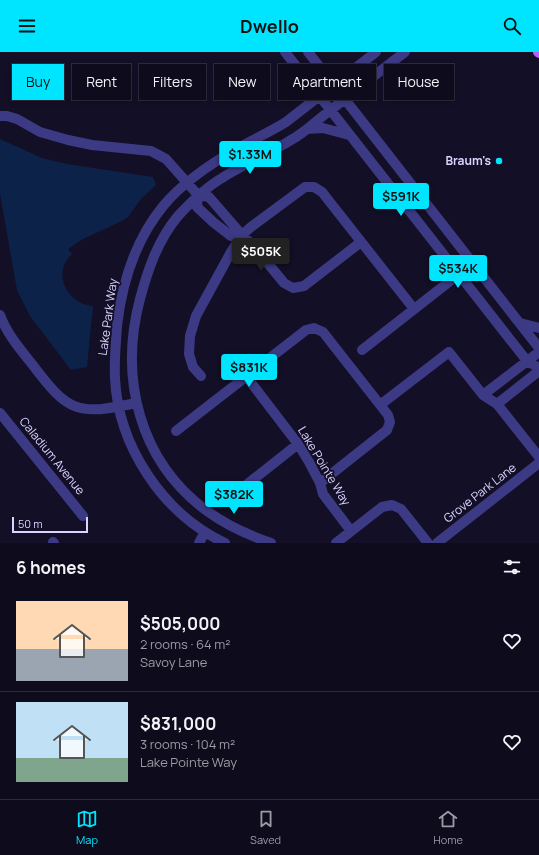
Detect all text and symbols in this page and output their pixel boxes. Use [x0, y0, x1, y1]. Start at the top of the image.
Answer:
text: Dwello [240, 14, 299, 38]
icon: menu [16, 15, 38, 37]
icon: search [501, 15, 523, 37]
chip: Buy [12, 64, 64, 100]
chip: Rent [72, 64, 131, 100]
chip: Filters [139, 64, 206, 100]
chip: New [214, 64, 270, 100]
chip: Apartment [278, 64, 376, 100]
chip: House [384, 64, 454, 100]
pin: $1.33M [217, 141, 283, 175]
text: $1.33M [228, 145, 272, 163]
place label: Braum's [445, 152, 491, 169]
marker: Braum's [494, 156, 504, 166]
pin: $591K [373, 183, 429, 217]
text: $591K [382, 187, 420, 205]
pin: $505K [233, 238, 289, 272]
text: $505K [241, 242, 281, 260]
pin: $534K [430, 255, 486, 289]
text: $534K [438, 259, 478, 277]
street label: Lake Park Way [94, 277, 121, 357]
pin: $831K [221, 354, 277, 388]
text: $831K [230, 358, 268, 376]
street label: Caladium Avenue [16, 413, 89, 498]
street label: Lake Pointe Way [294, 423, 355, 509]
street label: Grove Park Lane [440, 459, 520, 526]
pin: $382K [206, 481, 262, 515]
text: $382K [214, 485, 254, 503]
scale bar [12, 515, 88, 534]
text: 50 m [18, 516, 43, 531]
text: 6 homes [16, 556, 86, 579]
icon: filters [501, 556, 523, 578]
text: $505,000 [140, 612, 221, 635]
icon: home [48, 617, 96, 665]
icon: heart [501, 630, 523, 652]
text: 2 rooms · 64 m² [140, 635, 231, 653]
text: Savoy Lane [140, 653, 207, 671]
text: $831,000 [140, 712, 216, 735]
icon: home [48, 718, 96, 766]
icon: heart [501, 731, 523, 753]
text: 3 rooms · 104 m² [140, 735, 235, 753]
text: Lake Pointe Way [140, 753, 237, 771]
tab: Map [76, 808, 98, 847]
tab: Saved [250, 808, 281, 847]
tab: Home [433, 808, 463, 847]

